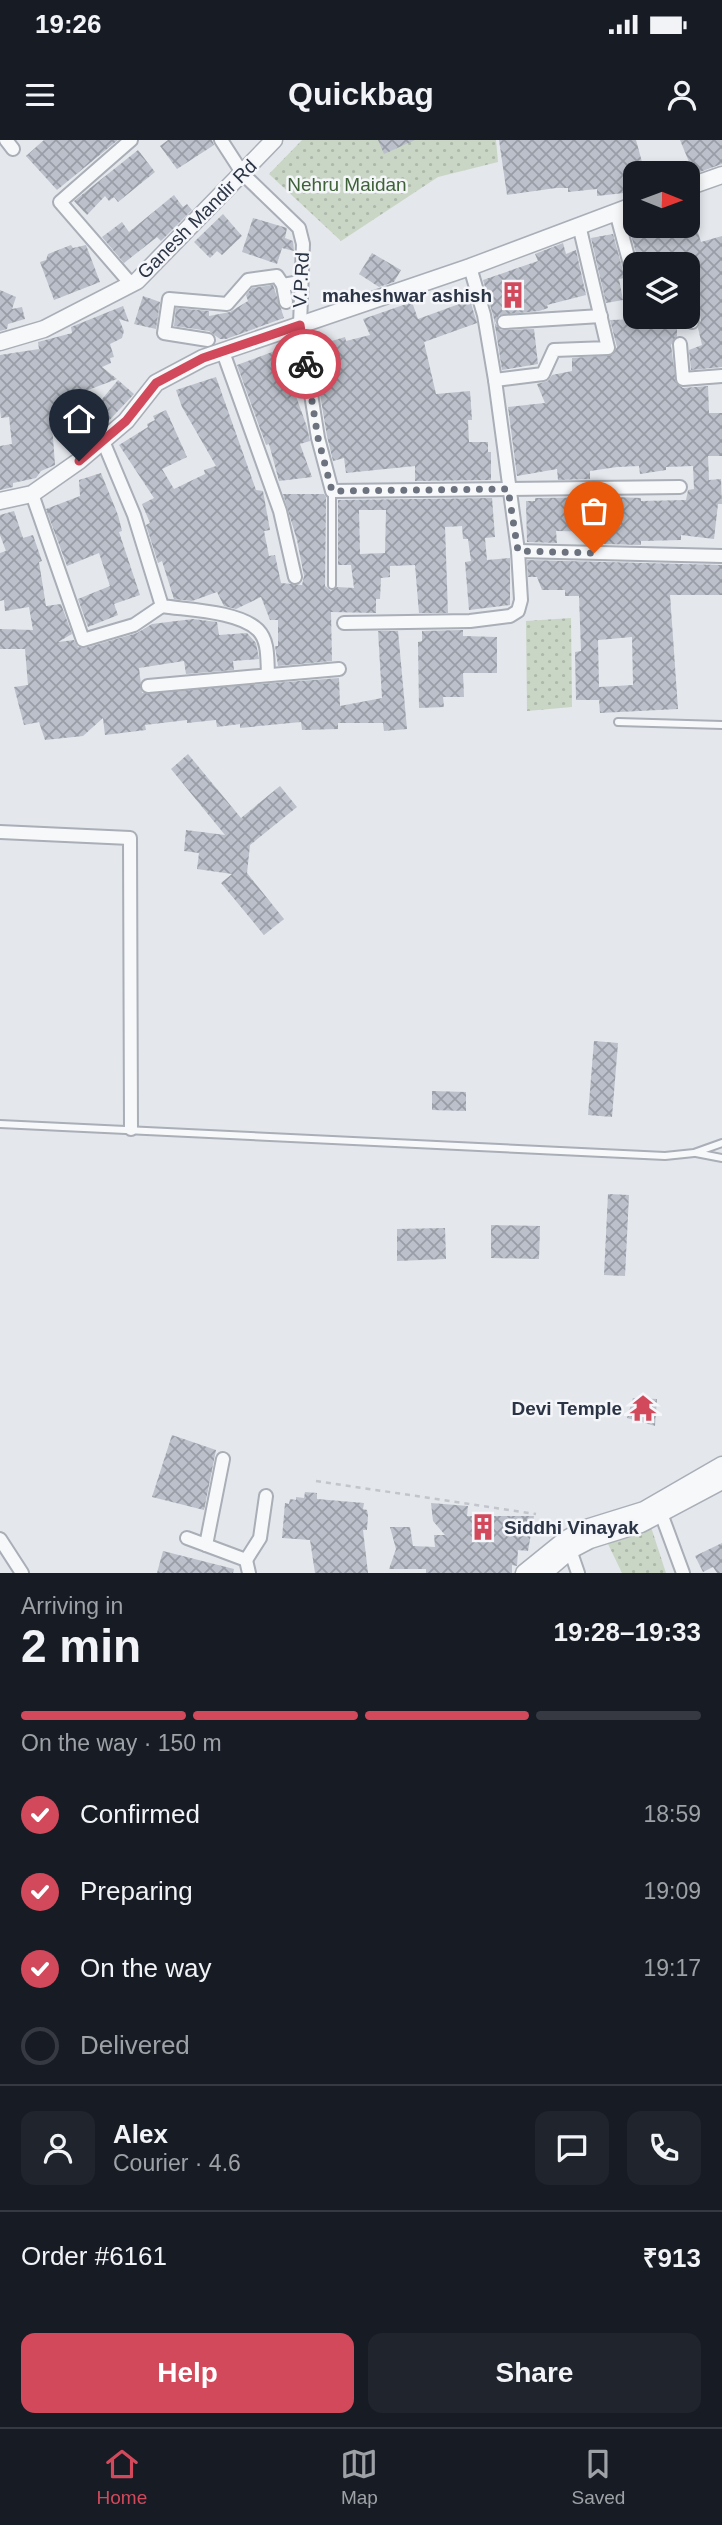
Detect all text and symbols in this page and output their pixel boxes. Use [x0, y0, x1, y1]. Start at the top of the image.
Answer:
text: 19:26 [35, 9, 102, 39]
icon: menu [21, 76, 59, 114]
text: Quickbag [288, 76, 434, 112]
icon: person [663, 76, 701, 114]
street label: Ganesh Mandir Rd [133, 155, 261, 283]
north arrow [623, 161, 700, 238]
map controls [623, 161, 700, 329]
park label: Nehru Maidan [287, 174, 407, 195]
street label: V.P.Rd [289, 251, 313, 309]
button: layers [623, 252, 700, 329]
building icon: maheshwar ashish [498, 280, 528, 310]
place label: maheshwar ashish [322, 285, 492, 306]
courier [271, 329, 341, 399]
icon: bike [287, 345, 325, 383]
pin [49, 389, 109, 461]
icon: home [60, 400, 98, 438]
pin [564, 481, 624, 553]
icon: bag [575, 492, 613, 530]
temple icon: Devi Temple [628, 1393, 658, 1423]
place label: Devi Temple [511, 1398, 622, 1419]
building icon: Siddhi Vinayak [468, 1512, 498, 1542]
place label: Siddhi Vinayak [504, 1517, 639, 1538]
text: Arriving in [21, 1593, 123, 1619]
text: 19:28–19:33 [554, 1617, 701, 1647]
text: 2 min [21, 1620, 141, 1672]
text: On the way · 150 m [21, 1730, 222, 1756]
icon: check [21, 1796, 59, 1834]
text: Confirmed [80, 1799, 200, 1829]
text: 18:59 [643, 1801, 701, 1827]
icon: check [21, 1873, 59, 1911]
text: Preparing [80, 1876, 193, 1906]
text: 19:09 [643, 1878, 701, 1904]
icon: check [21, 1950, 59, 1988]
text: On the way [80, 1953, 212, 1983]
text: 19:17 [643, 1955, 701, 1981]
text: Delivered [80, 2030, 190, 2060]
button: person [21, 2111, 95, 2185]
button: chat [535, 2111, 609, 2185]
button: phone [627, 2111, 701, 2185]
text: Alex [113, 2119, 168, 2149]
text: Courier · 4.6 [113, 2150, 241, 2176]
text: Order #6161 [21, 2241, 167, 2271]
text: ₹913 [643, 2243, 701, 2273]
button: Help [21, 2333, 354, 2413]
button: Share [368, 2333, 701, 2413]
tab: Home [97, 2445, 147, 2509]
tab: Map [340, 2445, 378, 2509]
tab: Saved [572, 2445, 625, 2509]

